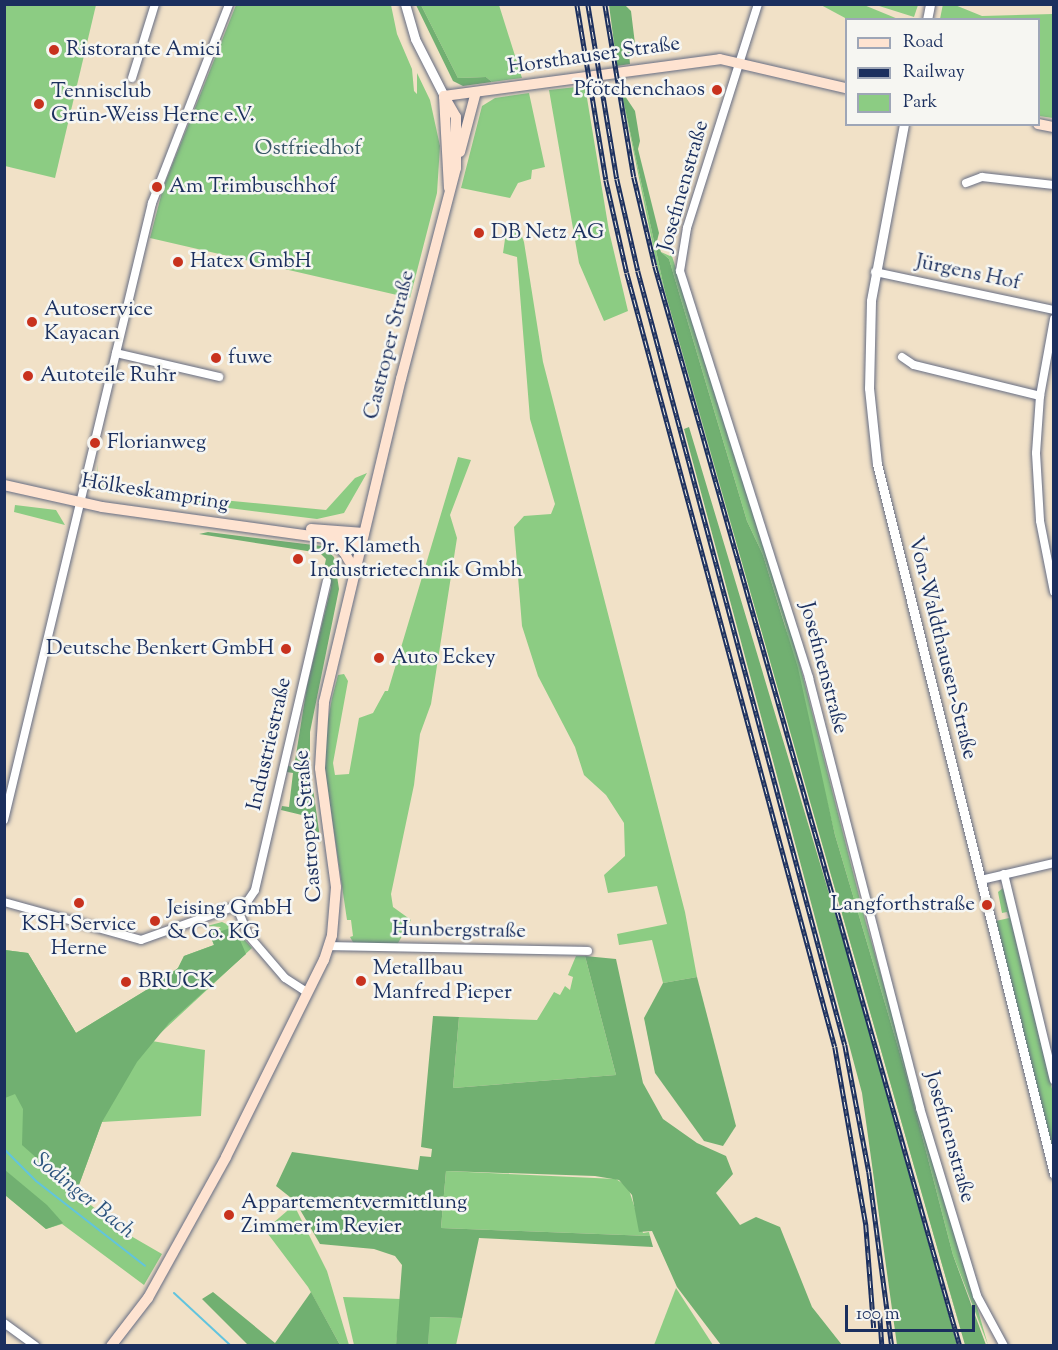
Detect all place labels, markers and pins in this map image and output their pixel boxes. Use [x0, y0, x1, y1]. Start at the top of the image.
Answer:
place label: Ristorante Amici [66, 37, 221, 63]
marker: Ristorante Amici [47, 43, 61, 57]
place label: Pfötchenchaos [574, 77, 705, 103]
place label: Tennisclub Grün-Weiss Herne e.V. [51, 79, 255, 129]
marker: Pfötchenchaos [710, 83, 724, 97]
marker: Tennisclub Grün-Weiss Herne e.V. [32, 97, 46, 111]
place label: Am Trimbuschhof [169, 174, 336, 200]
marker: Am Trimbuschhof [150, 180, 164, 194]
place label: DB Netz AG [491, 220, 604, 246]
marker: DB Netz AG [472, 226, 486, 240]
place label: Hatex GmbH [190, 249, 311, 275]
marker: Hatex GmbH [171, 255, 185, 269]
place label: Autoservice Kayacan [44, 297, 153, 347]
marker: Autoservice Kayacan [25, 315, 39, 329]
place label: fuwe [228, 345, 272, 371]
marker: fuwe [209, 351, 223, 365]
place label: Autoteile Ruhr [40, 363, 176, 389]
marker: Autoteile Ruhr [21, 369, 35, 383]
place label: Florianweg [107, 430, 206, 456]
marker: Florianweg [88, 436, 102, 450]
place label: Dr. Klameth Industrietechnik Gmbh [310, 534, 523, 584]
marker: Dr. Klameth Industrietechnik Gmbh [291, 552, 305, 566]
place label: Deutsche Benkert GmbH [46, 636, 274, 662]
marker: Deutsche Benkert GmbH [279, 642, 293, 656]
place label: Auto Eckey [391, 645, 496, 671]
marker: Auto Eckey [372, 651, 386, 665]
place label: Langforthstraße [831, 892, 975, 918]
marker: KSH Service Herne [72, 896, 86, 910]
place label: Jeising GmbH & Co. KG [167, 896, 292, 946]
marker: Langforthstraße [980, 898, 994, 912]
place label: KSH Service Herne [22, 912, 136, 962]
marker: Jeising GmbH & Co. KG [148, 914, 162, 928]
place label: Metallbau Manfred Pieper [373, 956, 512, 1006]
place label: BRUCK [138, 969, 214, 995]
marker: Metallbau Manfred Pieper [354, 974, 368, 988]
marker: BRUCK [119, 975, 133, 989]
place label: Appartementvermittlung Zimmer im Revier [241, 1190, 467, 1240]
marker: Appartementvermittlung Zimmer im Revier [222, 1208, 236, 1222]

